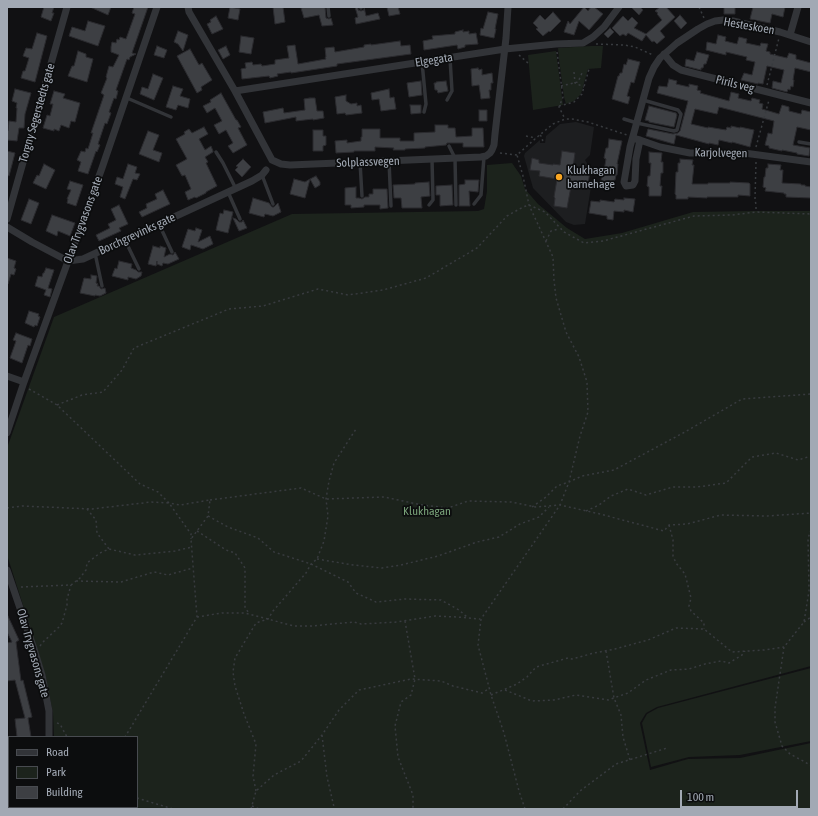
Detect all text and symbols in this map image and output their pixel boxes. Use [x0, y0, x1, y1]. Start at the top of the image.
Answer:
street label: Hesteskoen [722, 14, 776, 38]
street label: Elgegata [414, 50, 454, 70]
street label: Torgny Segerstedts gate [16, 62, 58, 164]
street label: Pirils veg [714, 72, 756, 96]
street label: Karjolvegen [695, 145, 747, 161]
street label: Solplassvegen [336, 154, 400, 170]
place label: Klukhagan barnehage [567, 163, 615, 191]
marker: Klukhagan barnehage [554, 172, 564, 182]
street label: Olav Trygvasons gate [61, 174, 105, 266]
street label: Borchgrevinks gate [96, 210, 178, 258]
park label: Klukhagan [403, 504, 451, 518]
street label: Olav Trygvasons gate [13, 607, 53, 699]
legend [8, 736, 138, 808]
text: Road [46, 745, 69, 759]
text: Park [46, 765, 66, 779]
scale bar [682, 782, 800, 808]
text: Building [46, 785, 83, 799]
text: 100 m [687, 790, 714, 804]

